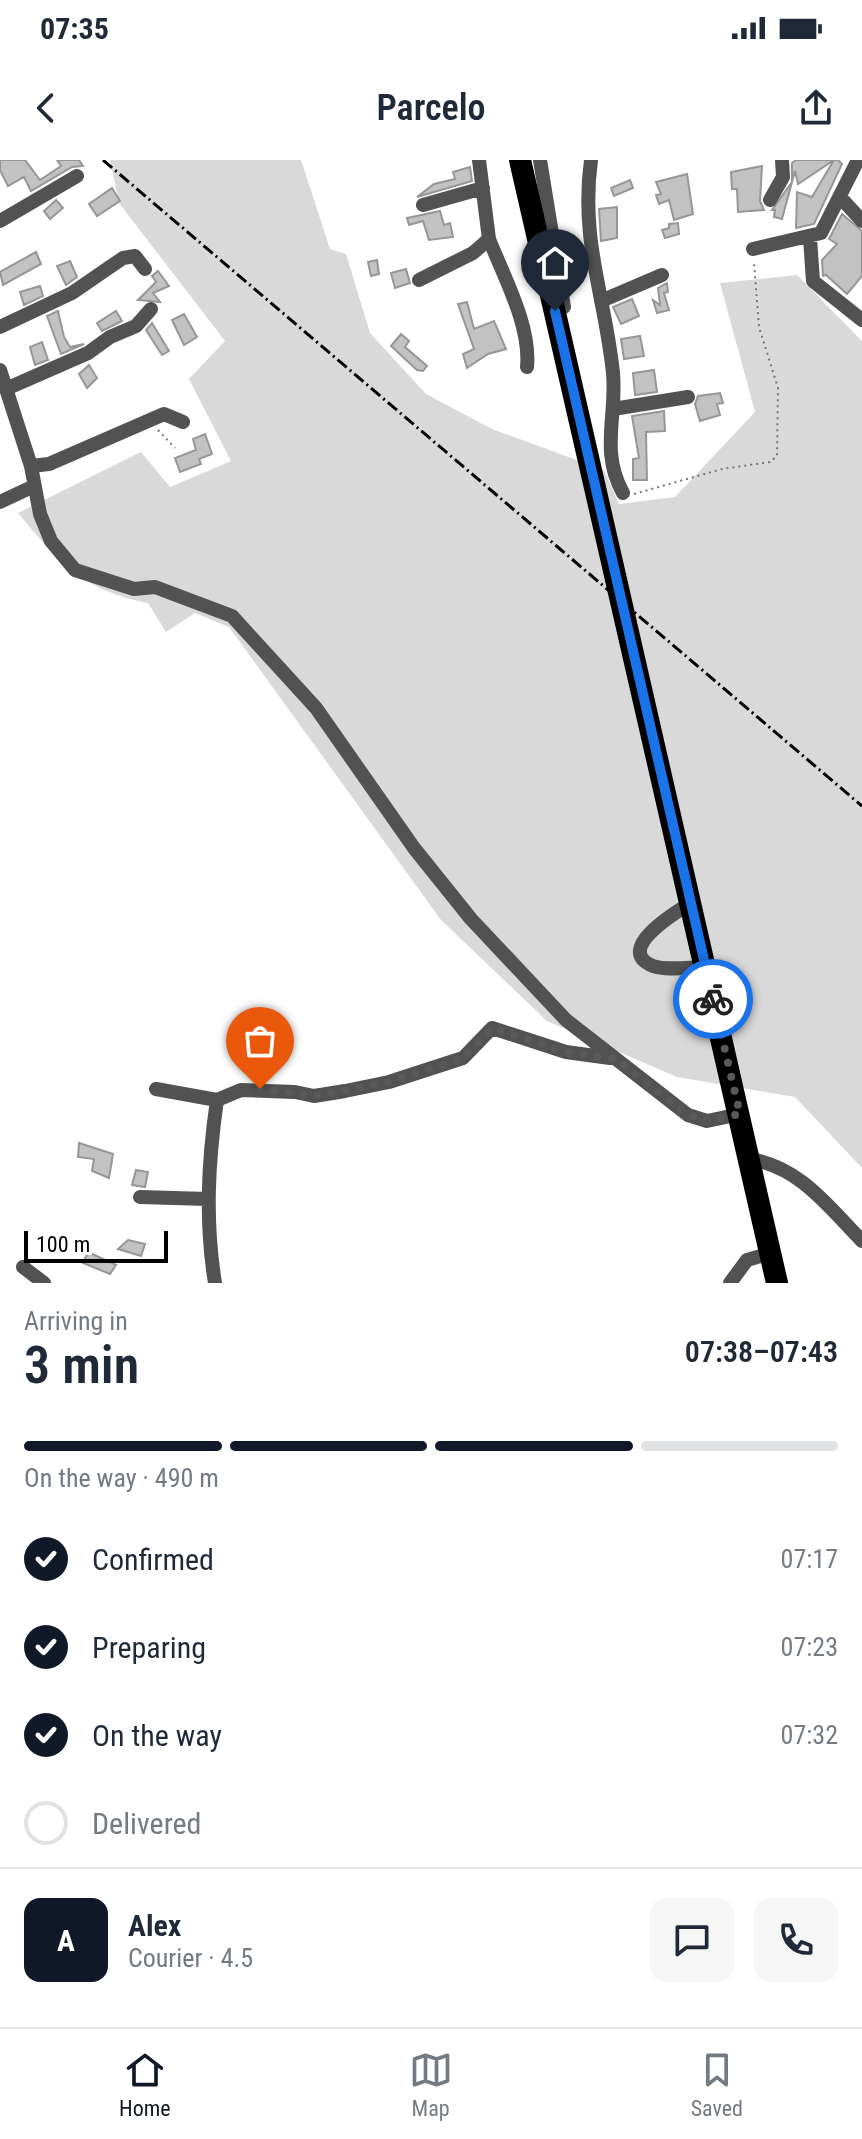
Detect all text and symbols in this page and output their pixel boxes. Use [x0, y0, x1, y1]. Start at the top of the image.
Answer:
text: 07:35 [40, 11, 109, 46]
icon: back [24, 86, 68, 130]
icon: share [794, 86, 838, 130]
text: Parcelo [376, 87, 486, 129]
pin [521, 229, 589, 311]
icon: home [533, 241, 577, 285]
courier [673, 959, 753, 1039]
icon: bike [691, 977, 735, 1021]
pin [226, 1007, 294, 1089]
icon: bag [238, 1019, 282, 1063]
scale bar [24, 1227, 168, 1263]
text: 100 m [36, 1232, 90, 1257]
text: Arriving in [24, 1306, 128, 1336]
text: 07:38–07:43 [685, 1334, 838, 1369]
text: 3 min [24, 1335, 139, 1396]
text: On the way · 490 m [24, 1463, 219, 1493]
icon: check [24, 1537, 68, 1581]
text: Confirmed [92, 1542, 214, 1577]
text: 07:17 [781, 1544, 838, 1574]
icon: check [24, 1625, 68, 1669]
text: Preparing [92, 1630, 206, 1665]
text: 07:23 [781, 1632, 838, 1662]
icon: check [24, 1713, 68, 1757]
text: On the way [92, 1718, 222, 1753]
text: 07:32 [781, 1720, 838, 1750]
text: Delivered [92, 1806, 201, 1841]
button: chat [650, 1898, 734, 1982]
button: phone [754, 1898, 838, 1982]
text: Alex [128, 1908, 181, 1943]
text: A [57, 1923, 75, 1958]
text: Courier · 4.5 [128, 1943, 253, 1973]
tab: Home [119, 2048, 171, 2121]
tab: Map [409, 2048, 453, 2121]
tab: Saved [691, 2048, 743, 2121]

